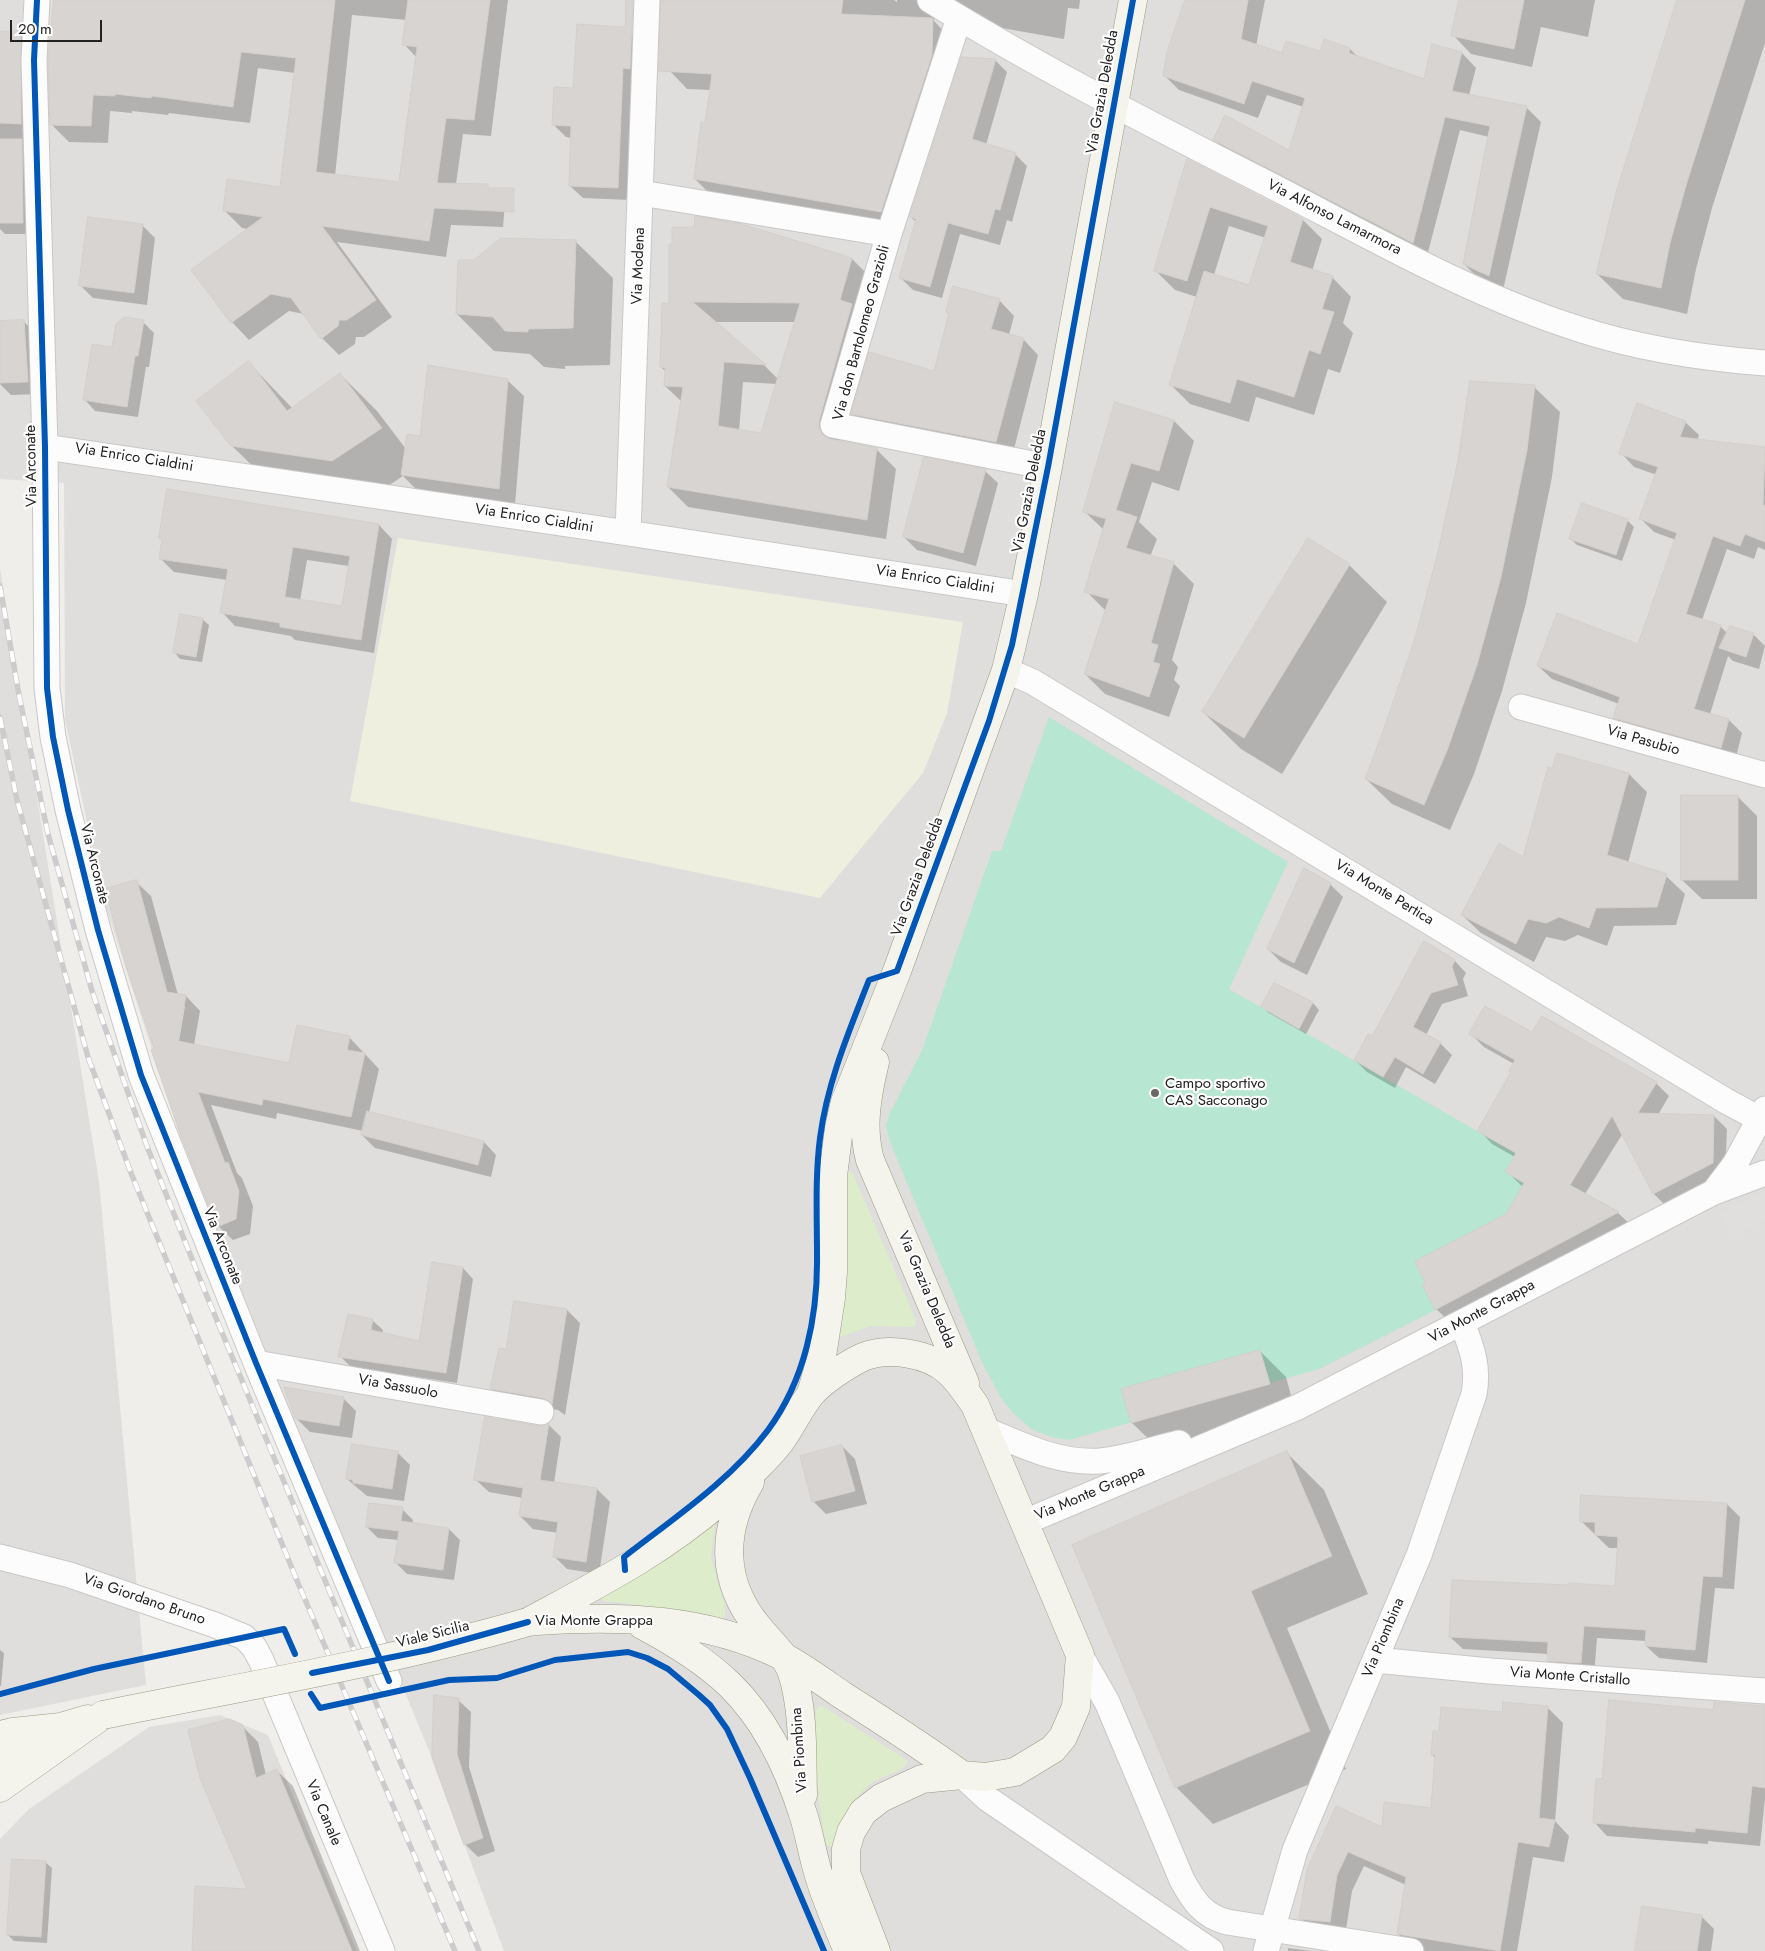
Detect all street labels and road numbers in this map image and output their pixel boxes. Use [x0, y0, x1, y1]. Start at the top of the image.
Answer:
street label: Via Grazia Deledda [1083, 29, 1123, 155]
street label: Via Alfonso Lamarmora [1264, 176, 1404, 260]
street label: Via Modena [629, 227, 649, 305]
street label: Via don Bartolomeo Grazioli [830, 243, 894, 423]
street label: Via Arconate [22, 425, 42, 507]
street label: Via Grazia Deledda [1009, 428, 1051, 554]
street label: Via Enrico Cialdini [74, 440, 194, 476]
street label: Via Enrico Cialdini [474, 501, 594, 537]
street label: Via Enrico Cialdini [875, 562, 995, 598]
street label: Via Pasubio [1604, 722, 1682, 760]
street label: Via Grazia Deledda [888, 815, 948, 939]
street label: Via Arconate [75, 822, 113, 906]
street label: Via Monte Pertica [1331, 856, 1437, 930]
street label: Via Arconate [198, 1205, 246, 1287]
street label: Via Grazia Deledda [893, 1229, 959, 1351]
street label: Via Monte Grappa [1426, 1276, 1538, 1348]
street label: Via Sassuolo [357, 1371, 439, 1403]
street label: Via Monte Grappa [1032, 1463, 1148, 1525]
street label: Via Giordano Bruno [80, 1571, 208, 1629]
street label: Via Piombina [1359, 1595, 1409, 1681]
street label: Via Monte Grappa [535, 1612, 653, 1630]
street label: Viale Sicilia [395, 1617, 471, 1653]
street label: Via Monte Cristallo [1509, 1664, 1631, 1690]
street label: Via Piombina [788, 1707, 812, 1793]
street label: Via Canale [301, 1778, 345, 1848]

